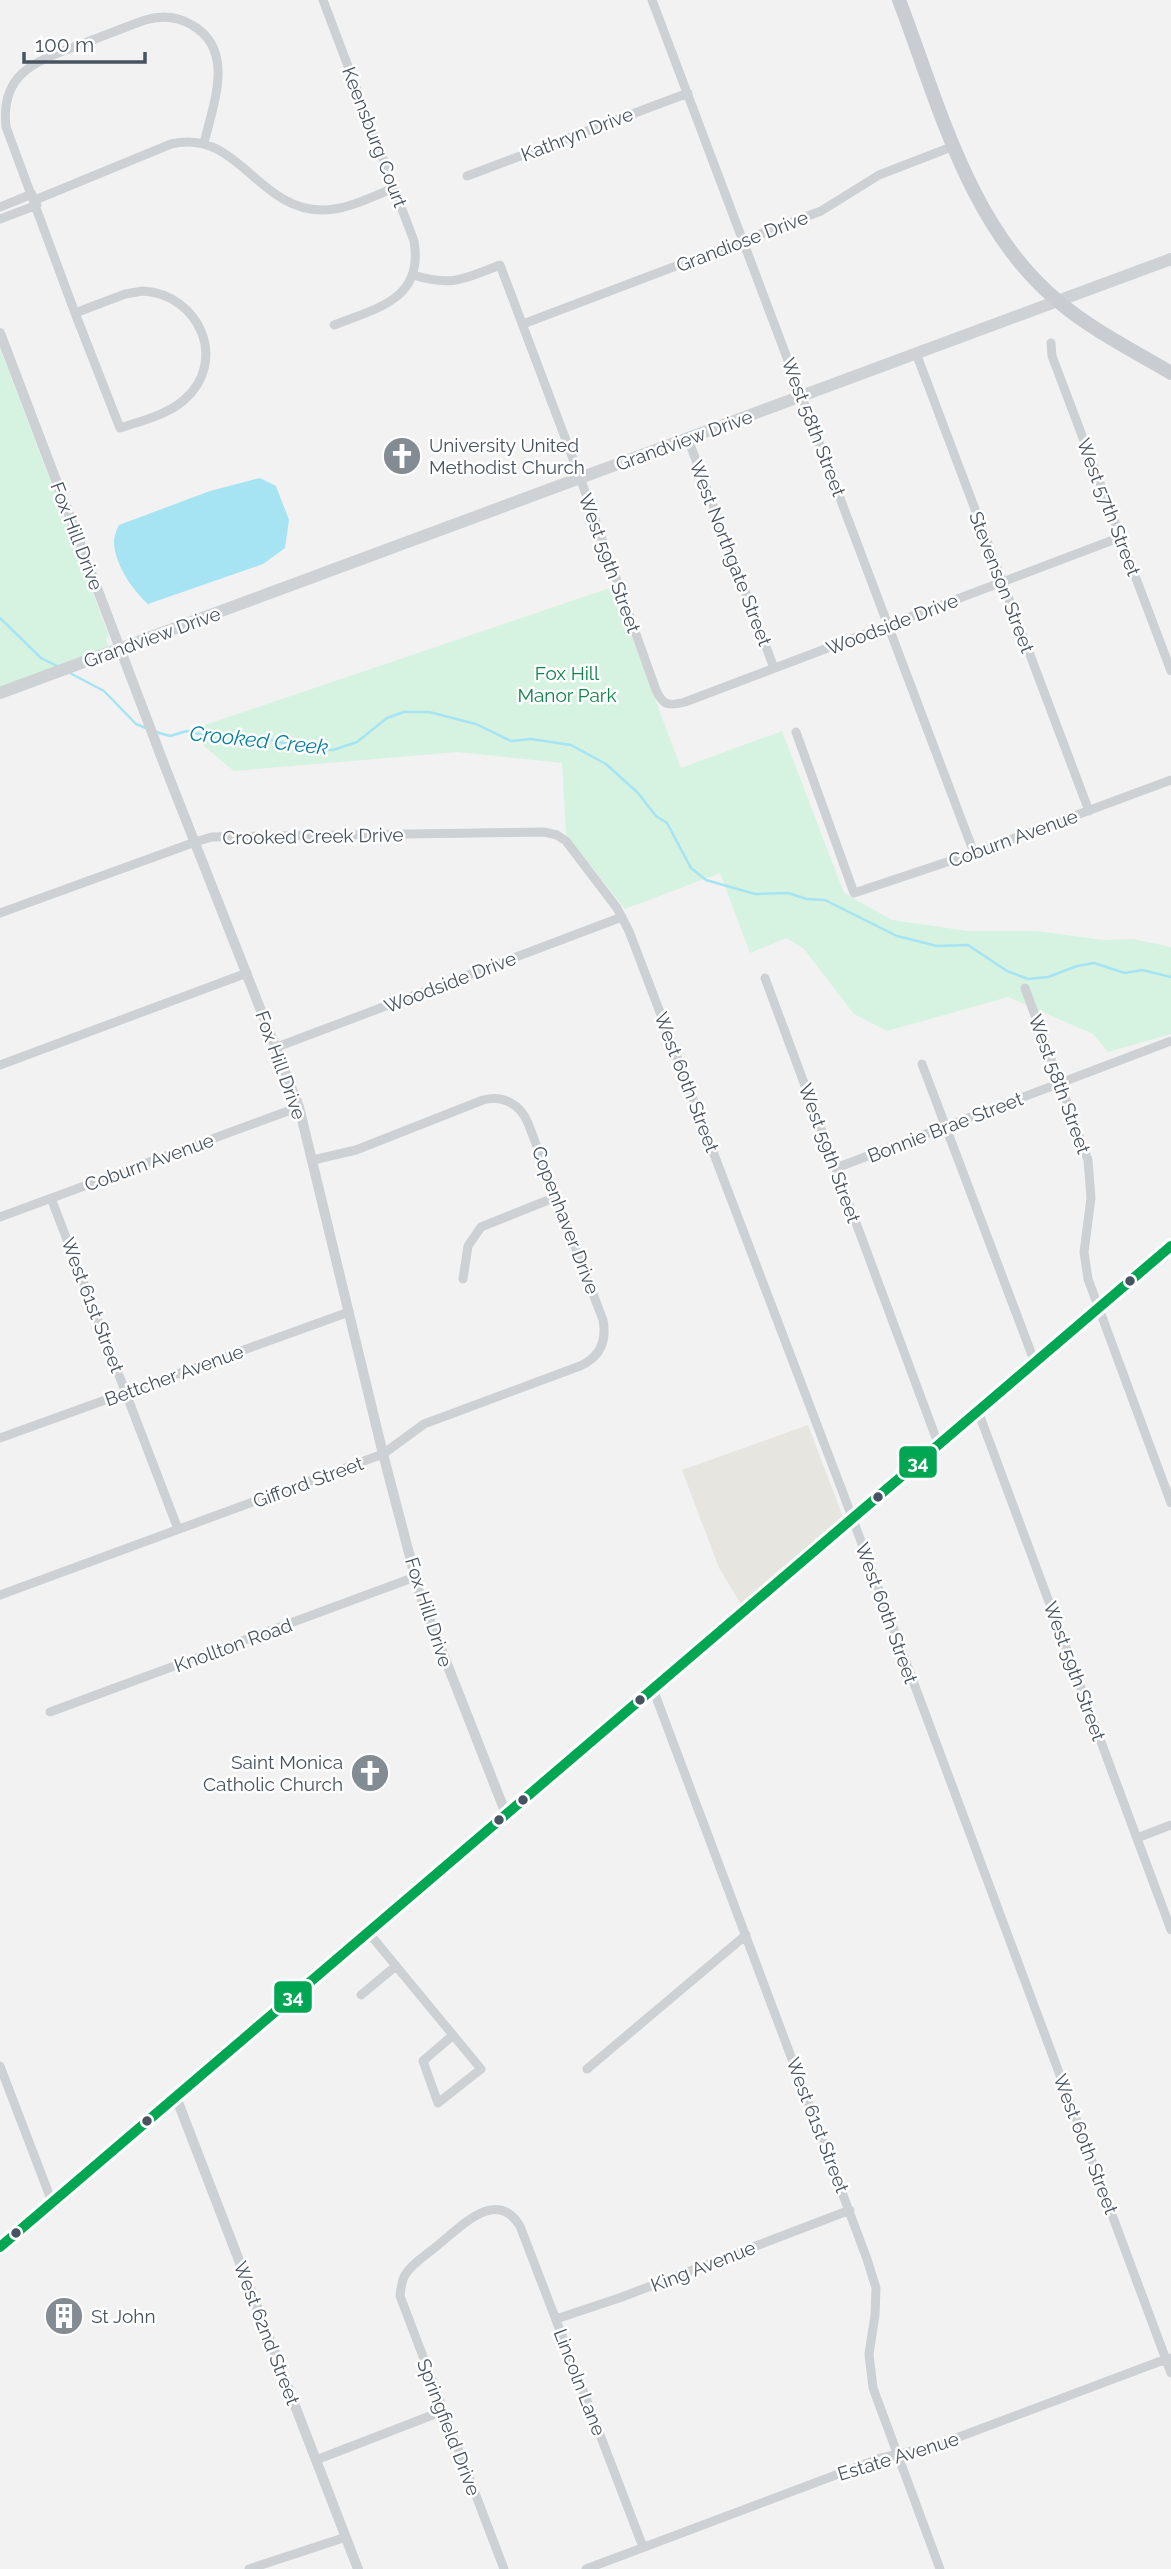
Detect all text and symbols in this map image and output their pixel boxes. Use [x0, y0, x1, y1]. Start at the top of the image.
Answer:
scale bar [24, 21, 145, 65]
text: 100 m [35, 32, 94, 57]
street label: Keensburg Court [338, 64, 412, 211]
street label: Kathryn Drive [518, 103, 636, 165]
street label: Grandiose Drive [673, 206, 811, 276]
street label: West 58th Street [777, 355, 851, 500]
street label: Grandview Drive [613, 405, 755, 475]
place label: University United Methodist Church [429, 434, 585, 478]
church icon: University United Methodist Church [381, 435, 423, 477]
street label: West 57th Street [1073, 435, 1146, 579]
street label: West Northgate Street [685, 457, 777, 649]
street label: Fox Hill Drive [46, 479, 108, 593]
street label: West 59th Street [575, 490, 646, 636]
street label: Stevenson Street [965, 508, 1039, 656]
street label: Woodside Drive [823, 589, 961, 659]
street label: Grandview Drive [81, 602, 223, 672]
park label: Fox Hill Manor Park [517, 662, 617, 706]
water label: Crooked Creek [188, 720, 330, 760]
street label: Coburn Avenue [945, 804, 1081, 872]
street label: Crooked Creek Drive [222, 823, 404, 849]
street label: Woodside Drive [381, 947, 519, 1017]
street label: Fox Hill Drive [251, 1008, 311, 1122]
street label: West 60th Street [650, 1009, 724, 1156]
street label: West 58th Street [1025, 1011, 1096, 1157]
street label: West 59th Street [795, 1080, 866, 1226]
street label: Bonnie Brae Street [864, 1087, 1026, 1167]
street label: Coburn Avenue [81, 1128, 217, 1196]
street label: Copenhaver Drive [528, 1143, 604, 1297]
street label: West 61st Street [57, 1234, 129, 1376]
unlabelled marker [1123, 1274, 1137, 1288]
street label: Bettcher Avenue [102, 1340, 246, 1410]
line badge: 34 [898, 1445, 938, 1479]
text: 34 [907, 1451, 929, 1473]
street label: Gifford Street [250, 1452, 367, 1512]
unlabelled marker [871, 1490, 885, 1504]
street label: West 60th Street [851, 1540, 923, 1687]
street label: Fox Hill Drive [401, 1554, 457, 1670]
street label: West 59th Street [1040, 1598, 1111, 1744]
street label: Knollton Road [171, 1613, 295, 1677]
unlabelled marker [633, 1693, 647, 1707]
place label: Saint Monica Catholic Church [203, 1751, 343, 1795]
church icon: Saint Monica Catholic Church [349, 1752, 391, 1794]
unlabelled marker [516, 1793, 530, 1807]
unlabelled marker [492, 1813, 506, 1827]
line badge: 34 [273, 1980, 313, 2014]
text: 34 [282, 1985, 304, 2007]
street label: West 61st Street [782, 2054, 854, 2196]
street label: West 60th Street [1049, 2071, 1123, 2218]
unlabelled marker [140, 2114, 154, 2128]
unlabelled marker [9, 2226, 23, 2240]
street label: King Avenue [648, 2236, 758, 2296]
street label: West 62nd Street [230, 2258, 305, 2408]
building icon: St John [43, 2295, 85, 2337]
place label: St John [91, 2305, 156, 2327]
street label: Lincoln Lane [550, 2325, 610, 2439]
street label: Springfield Drive [413, 2355, 485, 2499]
street label: Estate Avenue [835, 2427, 961, 2485]

